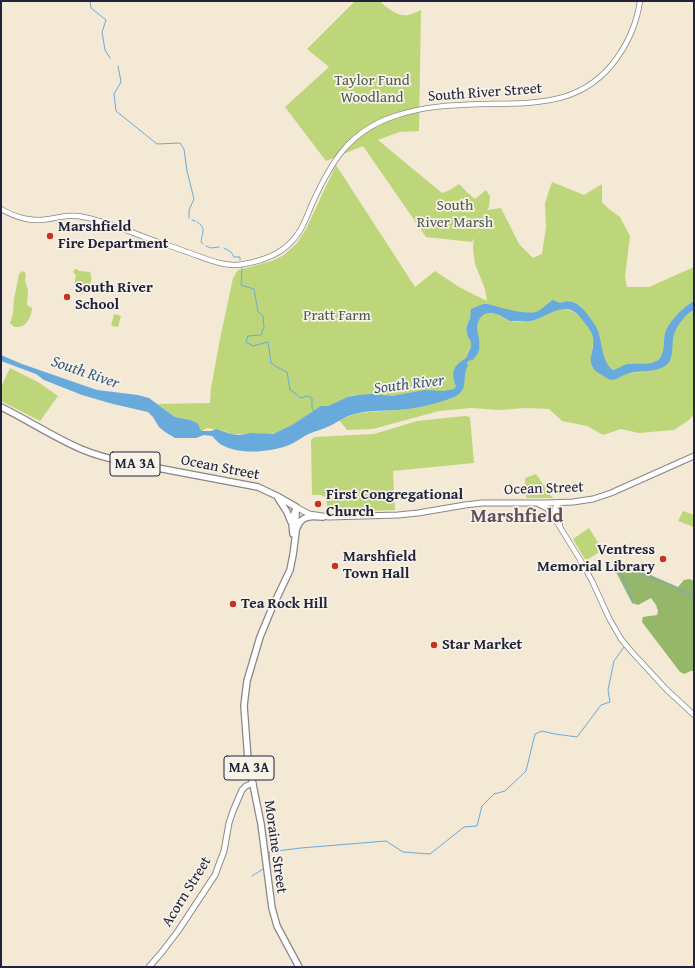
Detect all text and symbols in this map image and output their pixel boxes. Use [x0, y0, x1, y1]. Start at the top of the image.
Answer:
park label: Taylor Fund Woodland [334, 72, 410, 107]
street label: South River Street [427, 80, 543, 106]
park label: South River Marsh [417, 197, 493, 232]
place label: Marshfield Fire Department [58, 218, 168, 253]
marker: Marshfield Fire Department [45, 231, 55, 241]
place label: South River School [75, 279, 153, 314]
marker: South River School [62, 292, 72, 302]
park label: Pratt Farm [303, 307, 371, 325]
water label: South River [48, 352, 122, 394]
water label: South River [373, 371, 445, 399]
road number: MA 3A [110, 452, 160, 476]
street label: Ocean Street [179, 452, 261, 484]
street label: Ocean Street [504, 479, 584, 499]
place label: First Congregational Church [326, 486, 463, 521]
marker: First Congregational Church [313, 499, 323, 509]
district label: Marshfield [471, 506, 563, 528]
place label: Ventress Memorial Library [537, 541, 655, 576]
place label: Marshfield Town Hall [343, 548, 416, 583]
marker: Ventress Memorial Library [658, 554, 668, 564]
marker: Marshfield Town Hall [330, 561, 340, 571]
place label: Tea Rock Hill [241, 595, 328, 613]
marker: Tea Rock Hill [228, 599, 238, 609]
place label: Star Market [442, 636, 522, 654]
marker: Star Market [429, 640, 439, 650]
road number: MA 3A [224, 756, 274, 780]
street label: Moraine Street [260, 799, 290, 895]
street label: Acorn Street [158, 854, 216, 930]

